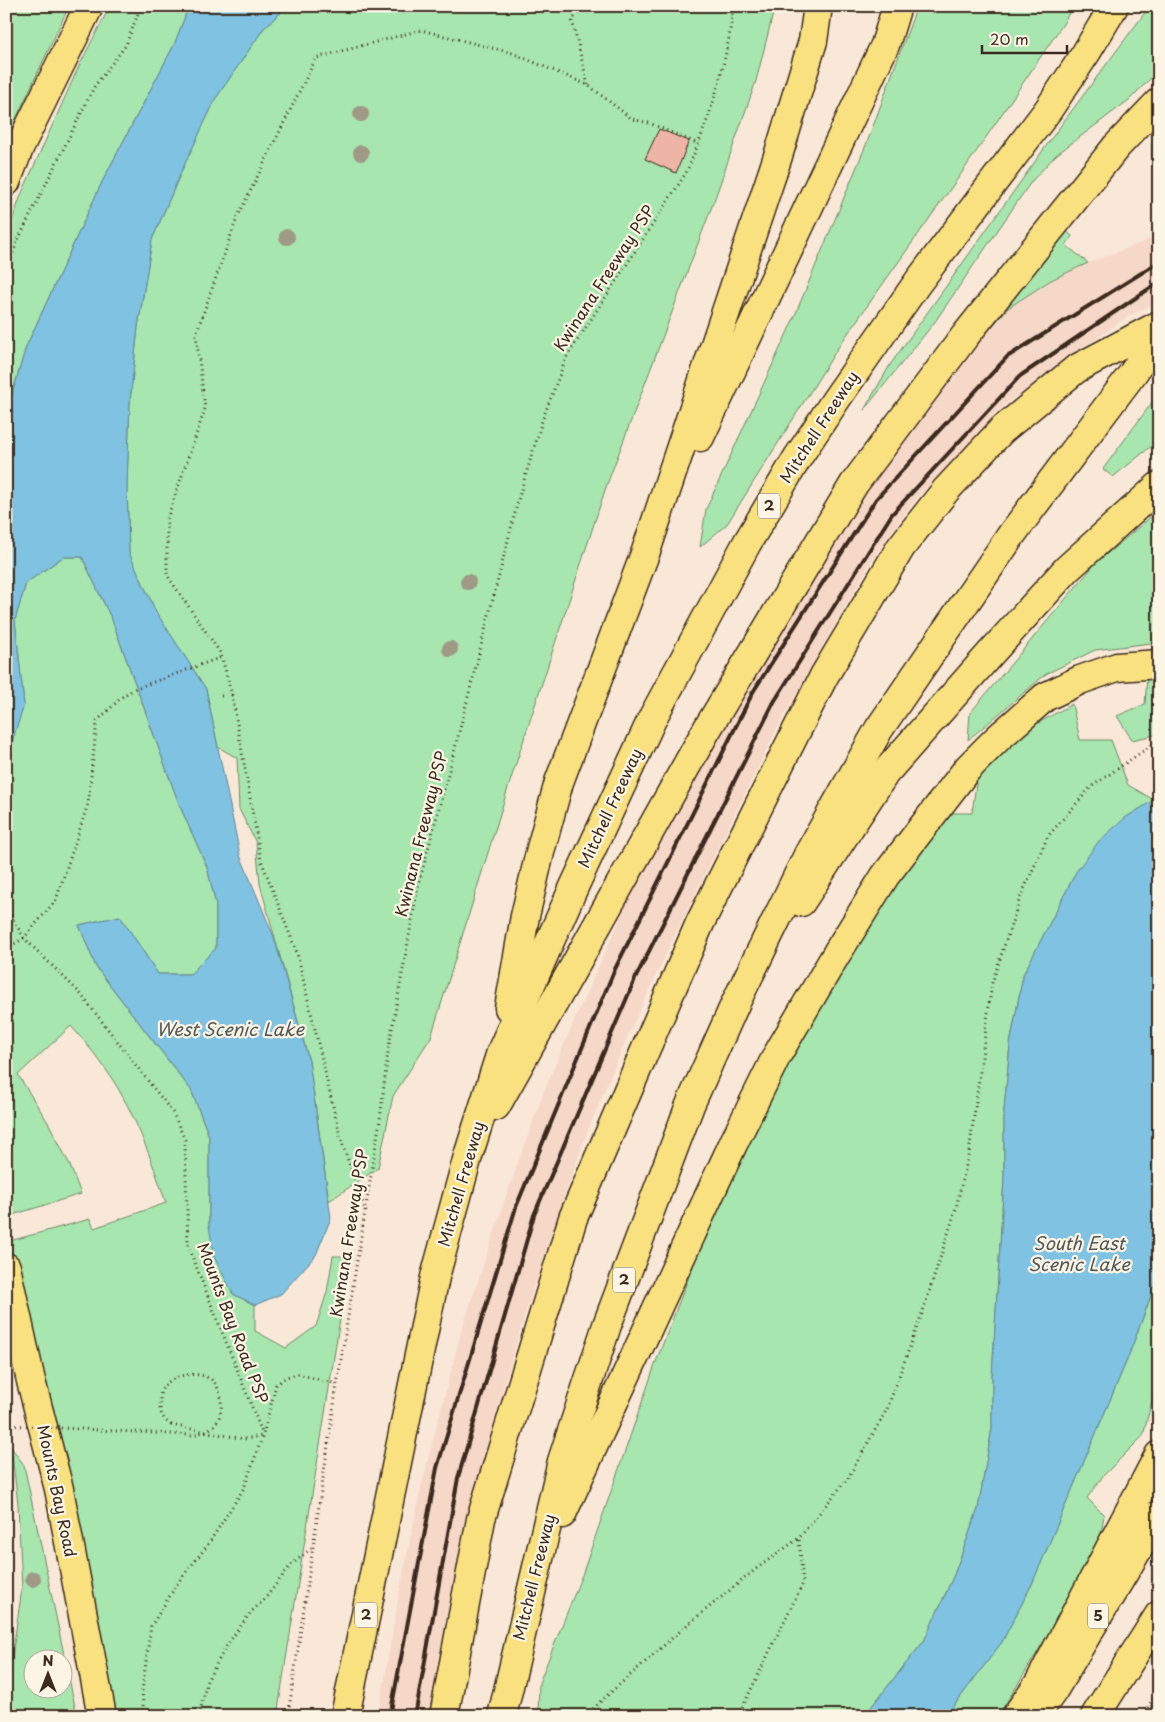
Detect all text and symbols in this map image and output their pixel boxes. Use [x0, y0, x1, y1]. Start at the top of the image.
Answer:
scale bar [982, 22, 1068, 54]
text: 20 m [990, 27, 1029, 50]
street label: Kwinana Freeway PSP [547, 200, 660, 355]
street label: Mitchell Freeway [773, 366, 863, 487]
road number: 2 [758, 494, 780, 518]
street label: Mitchell Freeway [571, 744, 647, 871]
street label: Kwinana Freeway PSP [388, 748, 452, 919]
water label: West Scenic Lake [156, 1015, 305, 1042]
street label: Mitchell Freeway [431, 1118, 489, 1249]
street label: Kwinana Freeway PSP [323, 1147, 373, 1319]
water label: South East Scenic Lake [1028, 1229, 1131, 1277]
street label: Mounts Bay Road PSP [192, 1239, 276, 1407]
road number: 2 [613, 1268, 635, 1292]
street label: Mounts Bay Road [32, 1422, 84, 1559]
street label: Mitchell Freeway [506, 1511, 560, 1642]
road number: 2 [355, 1602, 377, 1628]
road number: 5 [1088, 1604, 1108, 1628]
north arrow [22, 1650, 72, 1700]
text: N [42, 1650, 54, 1671]

